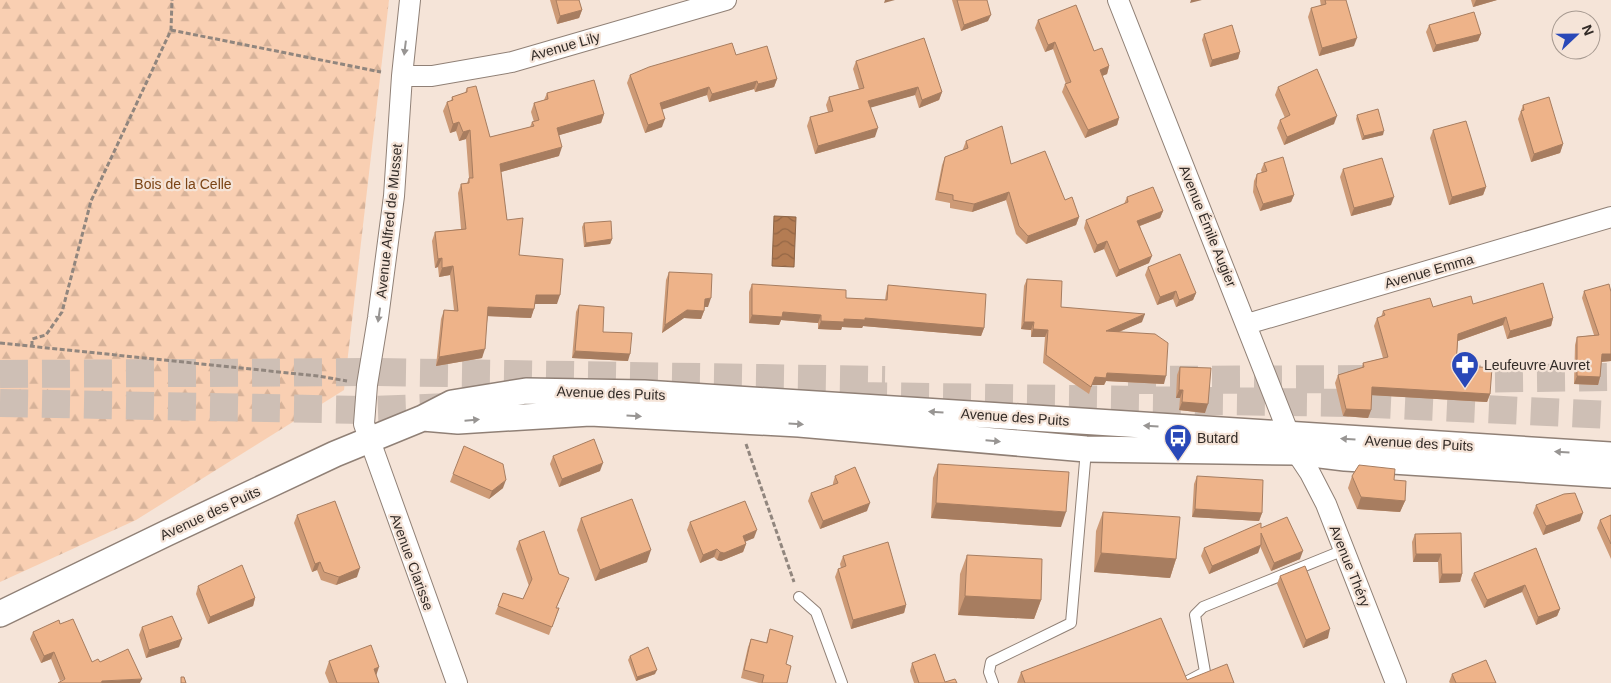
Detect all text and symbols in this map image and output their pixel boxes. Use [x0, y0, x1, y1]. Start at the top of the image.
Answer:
north arrow [1551, 10, 1601, 60]
text: N [1579, 22, 1597, 38]
street label: Avenue Lily [528, 28, 602, 64]
one-way arrow [401, 41, 409, 57]
street label: Avenue Alfred de Musset [373, 143, 405, 299]
street label: Avenue Émile Augier [1176, 163, 1240, 289]
park label: Bois de la Celle [134, 176, 232, 192]
street label: Avenue Emma [1383, 251, 1475, 291]
one-way arrow [374, 307, 382, 323]
pharmacy icon: Leufeuvre Auvret [1450, 350, 1480, 389]
place label: Leufeuvre Auvret [1484, 357, 1590, 373]
street label: Avenue des Puits [556, 383, 666, 403]
street label: Avenue des Puits [960, 405, 1070, 429]
one-way arrow [928, 408, 944, 416]
one-way arrow [626, 412, 642, 420]
one-way arrow [464, 415, 480, 423]
one-way arrow [788, 421, 804, 429]
one-way arrow [1142, 421, 1158, 429]
bus stop icon: Butard [1163, 423, 1193, 462]
place label: Butard [1197, 430, 1238, 446]
street label: Avenue des Puits [1364, 432, 1474, 454]
one-way arrow [1339, 434, 1355, 442]
one-way arrow [985, 437, 1001, 445]
one-way arrow [1554, 447, 1570, 455]
street label: Avenue des Puits [157, 483, 263, 543]
street label: Avenue Clarisse [387, 511, 437, 613]
street label: Avenue Théry [1326, 523, 1374, 609]

